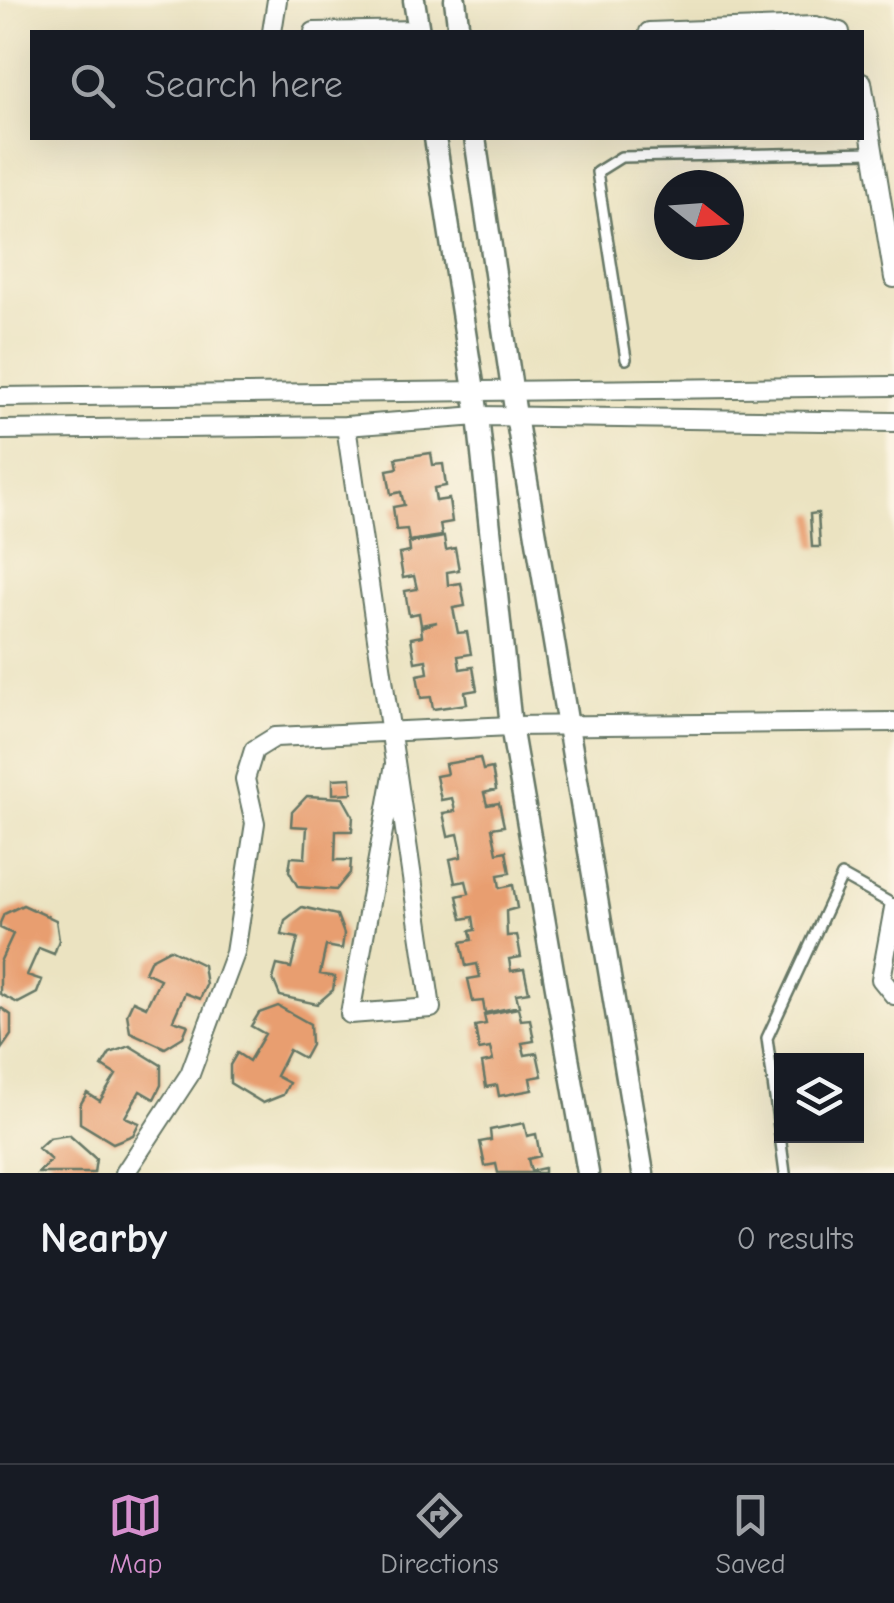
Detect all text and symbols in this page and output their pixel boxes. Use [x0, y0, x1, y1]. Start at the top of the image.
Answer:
search box [30, 30, 864, 140]
icon: search [65, 58, 120, 113]
text: Search here [145, 63, 343, 107]
north arrow [654, 170, 744, 260]
map controls [774, 1053, 864, 1143]
button: layers [774, 1053, 864, 1143]
text: Nearby [40, 1214, 167, 1263]
text: 0 results [737, 1220, 854, 1257]
tab: Map [108, 1488, 163, 1580]
tab: Directions [380, 1488, 499, 1580]
tab: Saved [716, 1488, 786, 1580]

